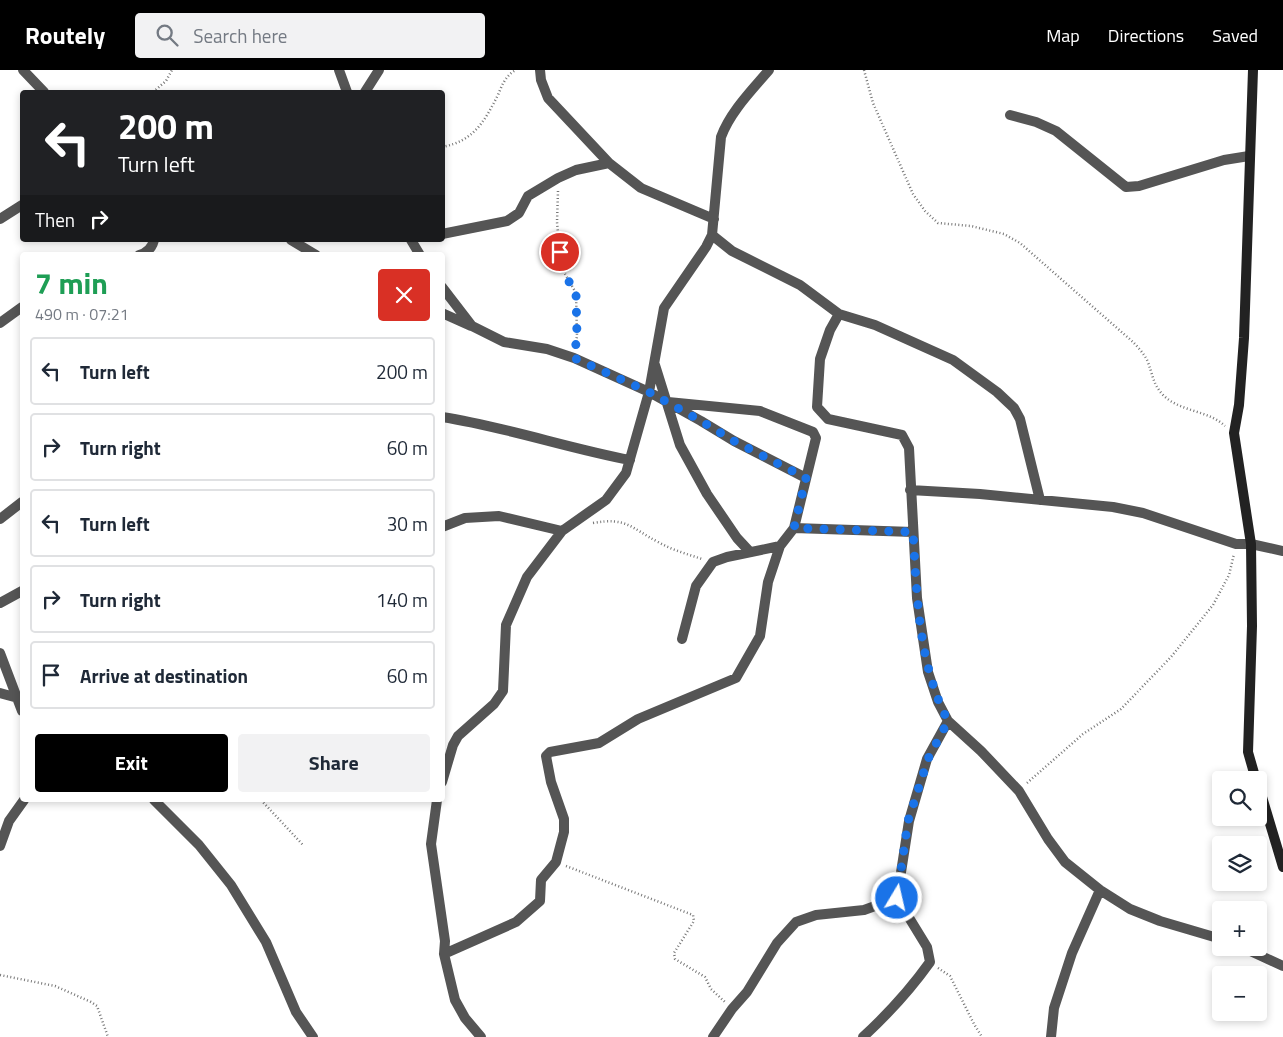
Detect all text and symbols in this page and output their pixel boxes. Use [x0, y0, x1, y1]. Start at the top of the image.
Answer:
search box [135, 13, 485, 58]
text: Routely [25, 17, 105, 53]
icon: search [153, 21, 181, 49]
text: Search here [193, 21, 287, 50]
text: Map [1046, 22, 1080, 49]
text: Directions [1108, 22, 1184, 49]
text: Saved [1212, 22, 1258, 49]
text: 200 m [118, 99, 214, 153]
icon: left [35, 110, 100, 175]
text: Turn left [118, 147, 195, 181]
text: Then [35, 205, 75, 234]
icon: right [85, 205, 113, 233]
pin [539, 231, 581, 273]
icon: arrive [546, 238, 574, 266]
text: 7 min [35, 260, 108, 306]
button: close [378, 269, 430, 321]
text: 490 m · 07:21 [35, 302, 129, 326]
icon: left [37, 357, 65, 385]
text: Turn left [80, 357, 150, 386]
text: 200 m [376, 357, 428, 386]
icon: right [37, 433, 65, 461]
text: Turn right [80, 433, 161, 462]
text: 60 m [387, 433, 428, 462]
icon: left [37, 509, 65, 537]
text: Turn left [80, 509, 150, 538]
text: 30 m [387, 509, 428, 538]
icon: right [37, 585, 65, 613]
text: Turn right [80, 585, 161, 614]
text: 140 m [376, 585, 428, 614]
icon: arrive [37, 661, 65, 689]
text: Arrive at destination [80, 661, 248, 690]
text: 60 m [387, 661, 428, 690]
button: Exit [35, 734, 228, 792]
button: Share [238, 734, 430, 792]
map controls [1212, 771, 1267, 1021]
button: search [1212, 771, 1267, 826]
button: layers [1212, 836, 1267, 891]
position arrow [870, 871, 922, 923]
button: + [1212, 901, 1267, 956]
button: − [1212, 966, 1267, 1021]

